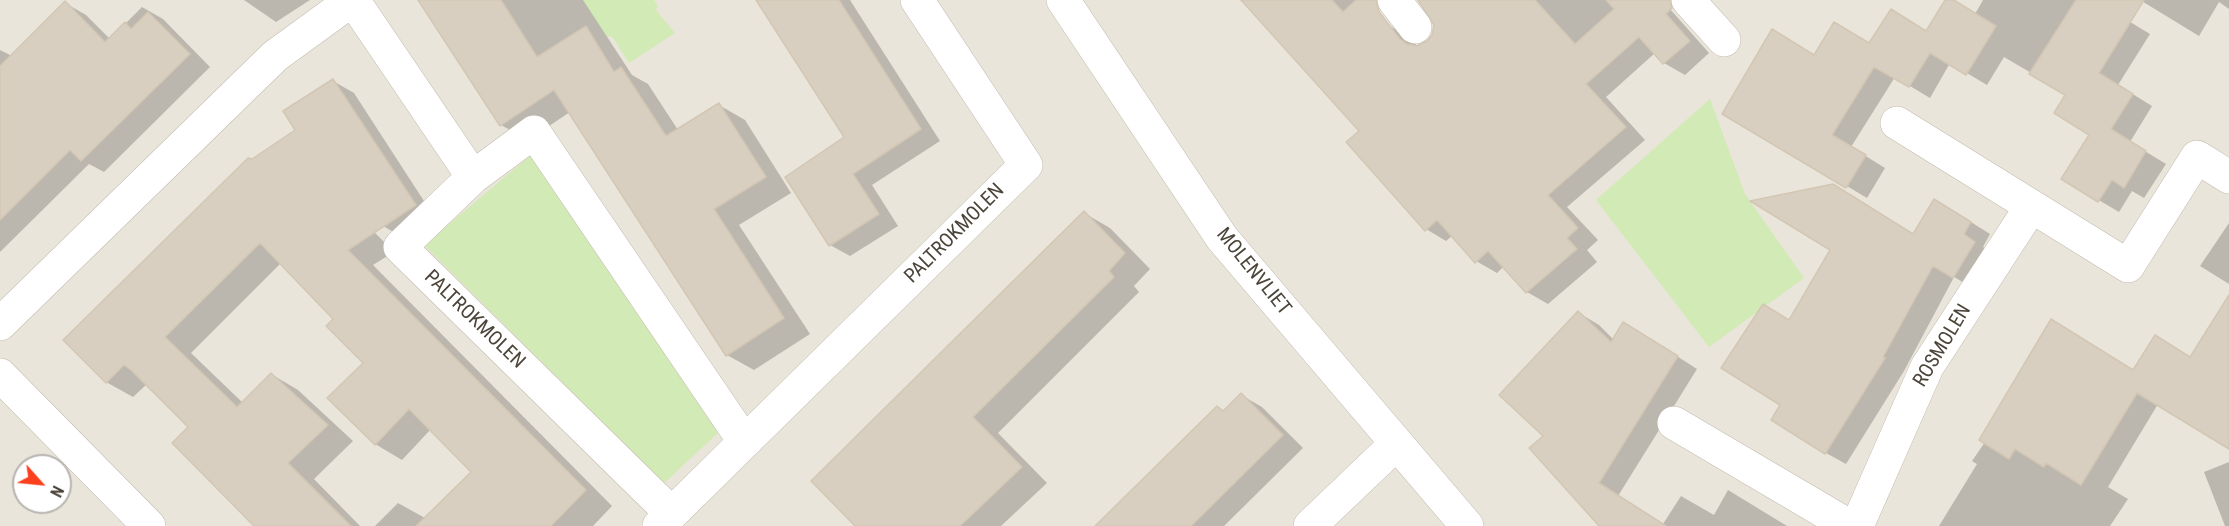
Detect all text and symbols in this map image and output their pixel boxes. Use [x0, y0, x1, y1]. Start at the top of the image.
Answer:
street label: PALTROKMOLEN [900, 179, 1010, 289]
street label: MOLENVLIET [1211, 224, 1295, 320]
street label: PALTROKMOLEN [419, 266, 529, 374]
street label: ROSMOLEN [1909, 300, 1977, 392]
north arrow [12, 454, 72, 514]
text: N [46, 483, 67, 500]

